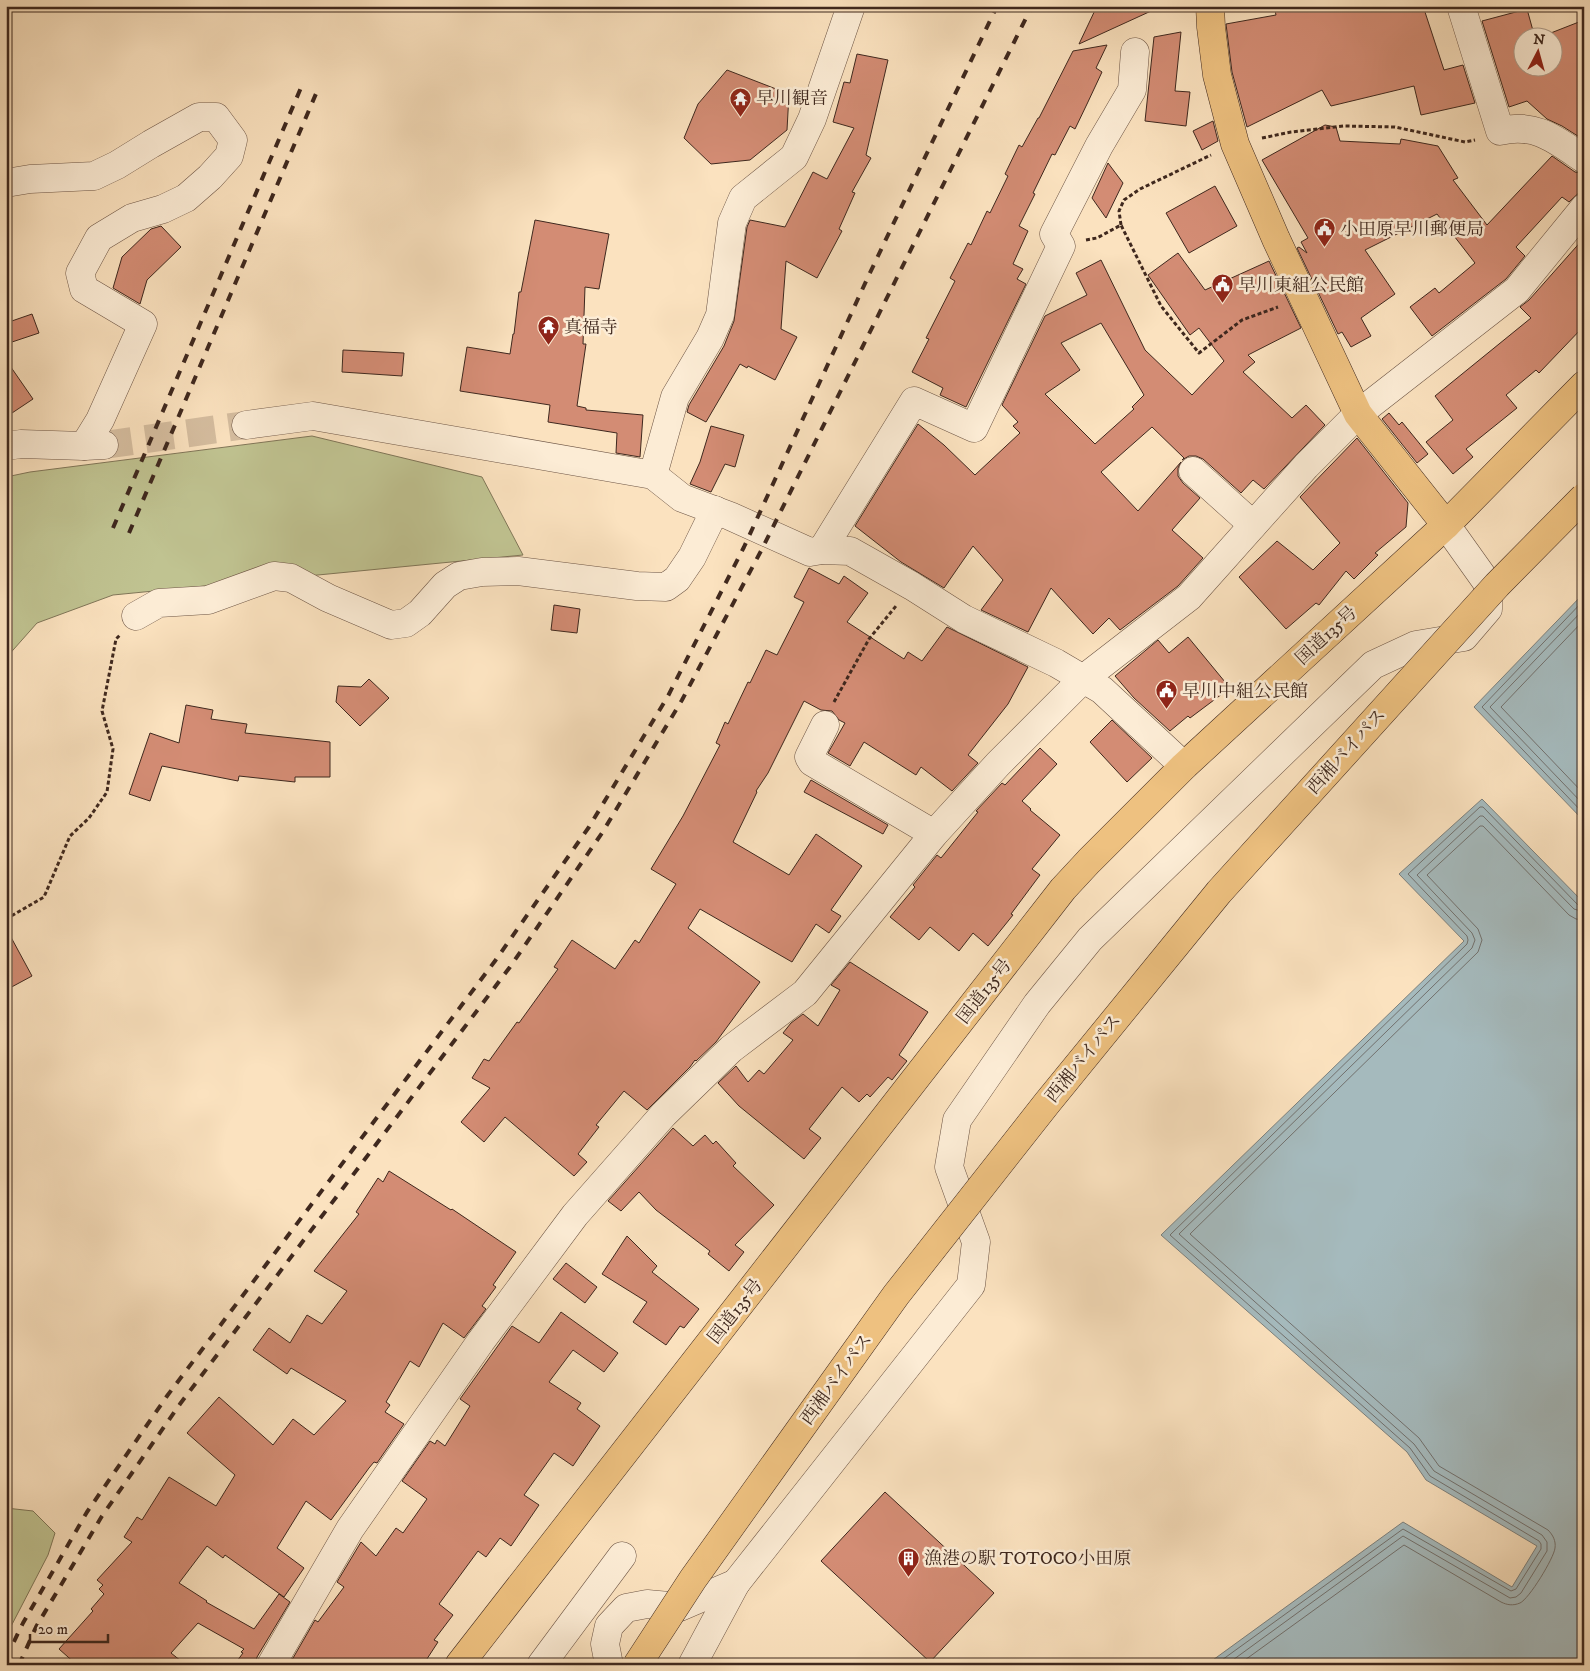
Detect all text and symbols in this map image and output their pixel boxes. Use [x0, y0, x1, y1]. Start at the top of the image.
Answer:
north arrow [1512, 28, 1562, 78]
text: N [1533, 31, 1546, 50]
temple icon: 早川観音 [728, 86, 752, 117]
place label: 早川観音 [756, 88, 828, 110]
public building icon: 小田原早川郵便局 [1312, 217, 1336, 248]
place label: 小田原早川郵便局 [1340, 219, 1484, 241]
public building icon: 早川東組公民館 [1210, 273, 1234, 304]
place label: 早川東組公民館 [1238, 275, 1364, 297]
temple icon: 真福寺 [536, 315, 560, 346]
place label: 真福寺 [564, 317, 618, 339]
street label: 国道135号 [1291, 602, 1362, 670]
public building icon: 早川中組公民館 [1154, 679, 1178, 710]
place label: 早川中組公民館 [1182, 681, 1308, 703]
street label: 西湘バイパス [1303, 704, 1391, 799]
street label: 国道135号 [953, 955, 1017, 1028]
street label: 西湘バイパス [1041, 1010, 1126, 1107]
street label: 国道135号 [704, 1275, 768, 1348]
street label: 西湘バイパス [796, 1330, 877, 1430]
building icon: 漁港の駅 TOTOCO小田原 [896, 1546, 920, 1577]
place label: 漁港の駅 TOTOCO小田原 [924, 1548, 1131, 1570]
scale bar [30, 1611, 108, 1643]
text: 20 m [38, 1620, 68, 1639]

